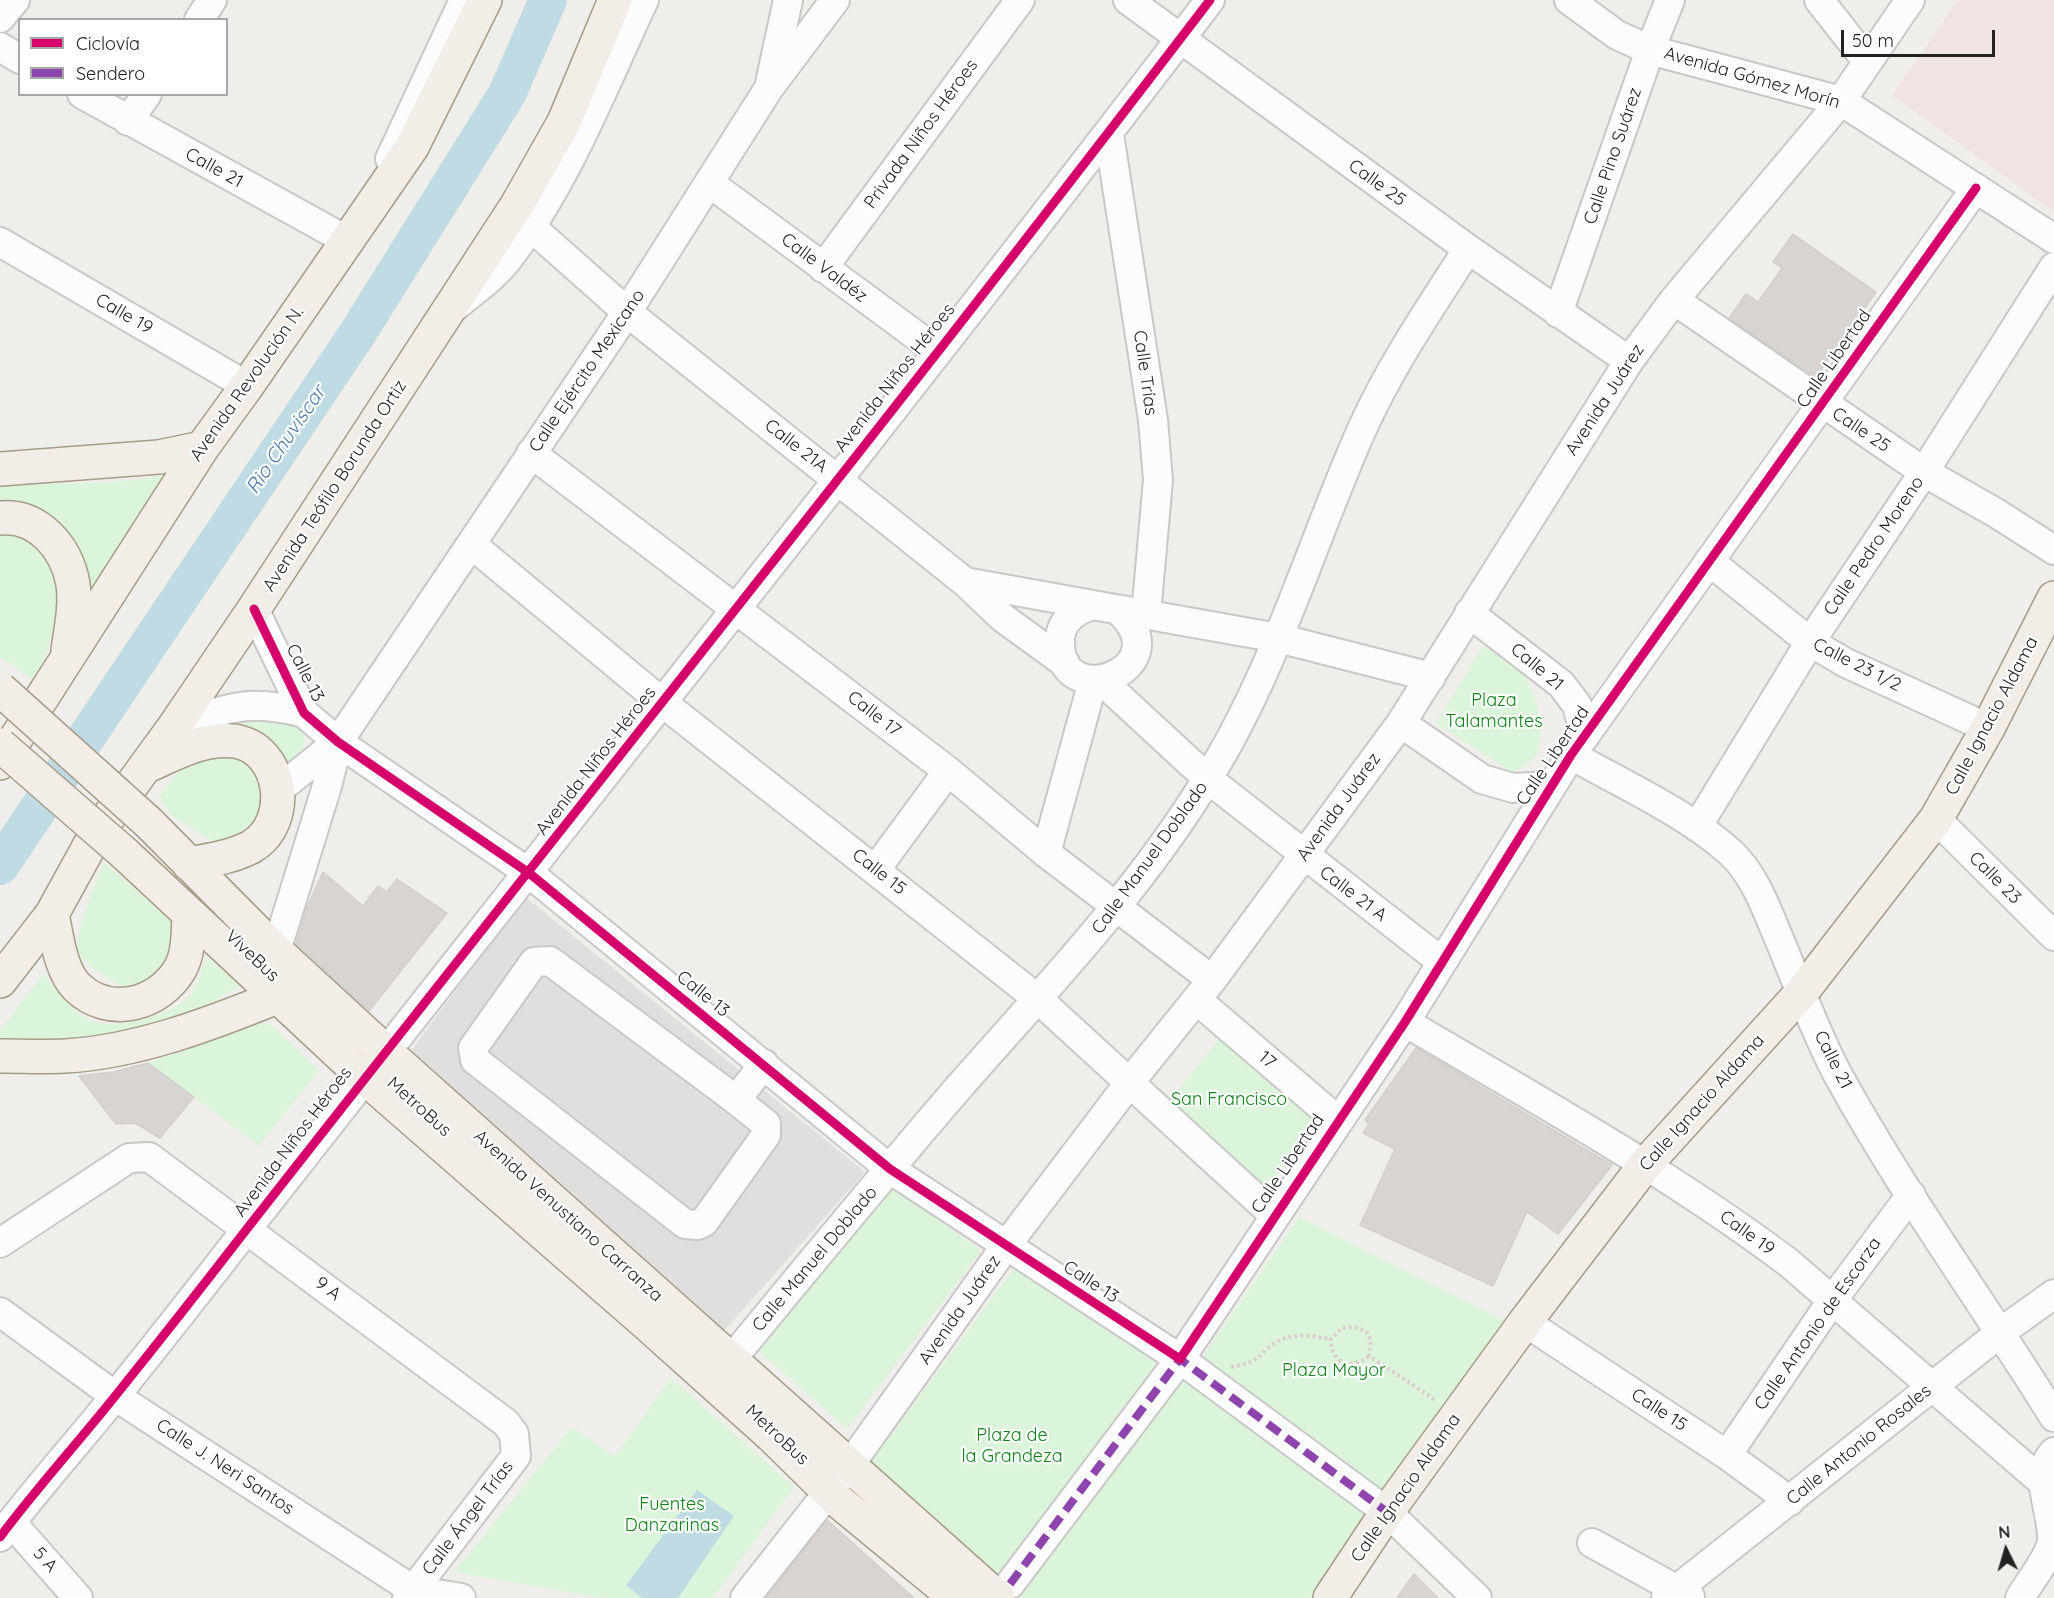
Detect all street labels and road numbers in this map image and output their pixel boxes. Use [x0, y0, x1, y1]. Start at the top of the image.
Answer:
street label: Avenida Gómez Morín [1661, 43, 1843, 113]
street label: Privada Niños Héroes [860, 55, 982, 213]
street label: Calle Pino Suárez [1579, 85, 1647, 227]
street label: Calle 21 [181, 143, 247, 193]
street label: Calle 25 [1344, 155, 1410, 211]
street label: Calle Valdéz [777, 229, 871, 307]
street label: Calle Ejército Mexicano [524, 286, 650, 456]
street label: Calle 19 [92, 289, 156, 339]
street label: Avenida Niños Héroes [830, 299, 960, 457]
street label: Avenida Revolución N. [185, 302, 309, 466]
street label: Calle Libertad [1792, 306, 1876, 412]
street label: Calle Trías [1128, 329, 1162, 417]
street label: Avenida Juárez [1561, 340, 1649, 460]
street label: Avenida Teófilo Borunda Ortiz [258, 376, 412, 596]
street label: Calle 25 [1828, 403, 1894, 457]
street label: Calle 21A [760, 415, 832, 477]
street label: Calle Pedro Moreno [1819, 472, 1929, 620]
street label: Calle Ignacio Aldama [1941, 633, 2043, 799]
street label: Calle 23 1/2 [1809, 634, 1905, 696]
street label: Calle 21 [1506, 639, 1568, 695]
street label: Calle 13 [281, 641, 329, 705]
street label: Avenida Niños Héroes [531, 682, 661, 840]
street label: Calle 17 [843, 686, 905, 742]
street label: Calle Libertad [1512, 702, 1594, 810]
street label: Avenida Juárez [1292, 749, 1386, 865]
street label: Calle Manuel Doblado [1087, 778, 1213, 938]
street label: Calle 15 [848, 844, 910, 900]
street label: Calle 23 [1964, 847, 2026, 909]
street label: Calle 21 A [1315, 862, 1391, 926]
street label: ViveBus [221, 926, 283, 986]
street label: Calle 13 [672, 966, 734, 1022]
street label: Calle 21 [1809, 1027, 1857, 1093]
street label: Calle Ignacio Aldama [1635, 1030, 1769, 1176]
street label: 17 [1254, 1047, 1280, 1073]
street label: Avenida Niños Héroes [229, 1063, 357, 1221]
street label: MetroBus [382, 1073, 456, 1141]
street label: Calle Libertad [1247, 1110, 1329, 1218]
street label: Avenida Venustiano Carranza [469, 1125, 667, 1307]
street label: Calle Manuel Doblado [748, 1182, 882, 1336]
street label: Calle 19 [1715, 1206, 1779, 1260]
street label: Calle Antonio de Escorza [1750, 1233, 1886, 1415]
street label: Avenida Juárez [914, 1251, 1006, 1369]
street label: Calle 13 [1059, 1256, 1123, 1308]
street label: 9 A [311, 1272, 345, 1306]
street label: Calle Antonio Rosales [1782, 1380, 1936, 1510]
street label: Calle 15 [1627, 1384, 1691, 1436]
street label: MetroBus [741, 1400, 813, 1470]
street label: Calle Ignacio Aldama [1347, 1409, 1465, 1567]
street label: Calle J. Neri Santos [152, 1414, 298, 1520]
street label: Calle Ángel Trías [418, 1456, 518, 1580]
street label: 5 A [28, 1543, 62, 1577]

